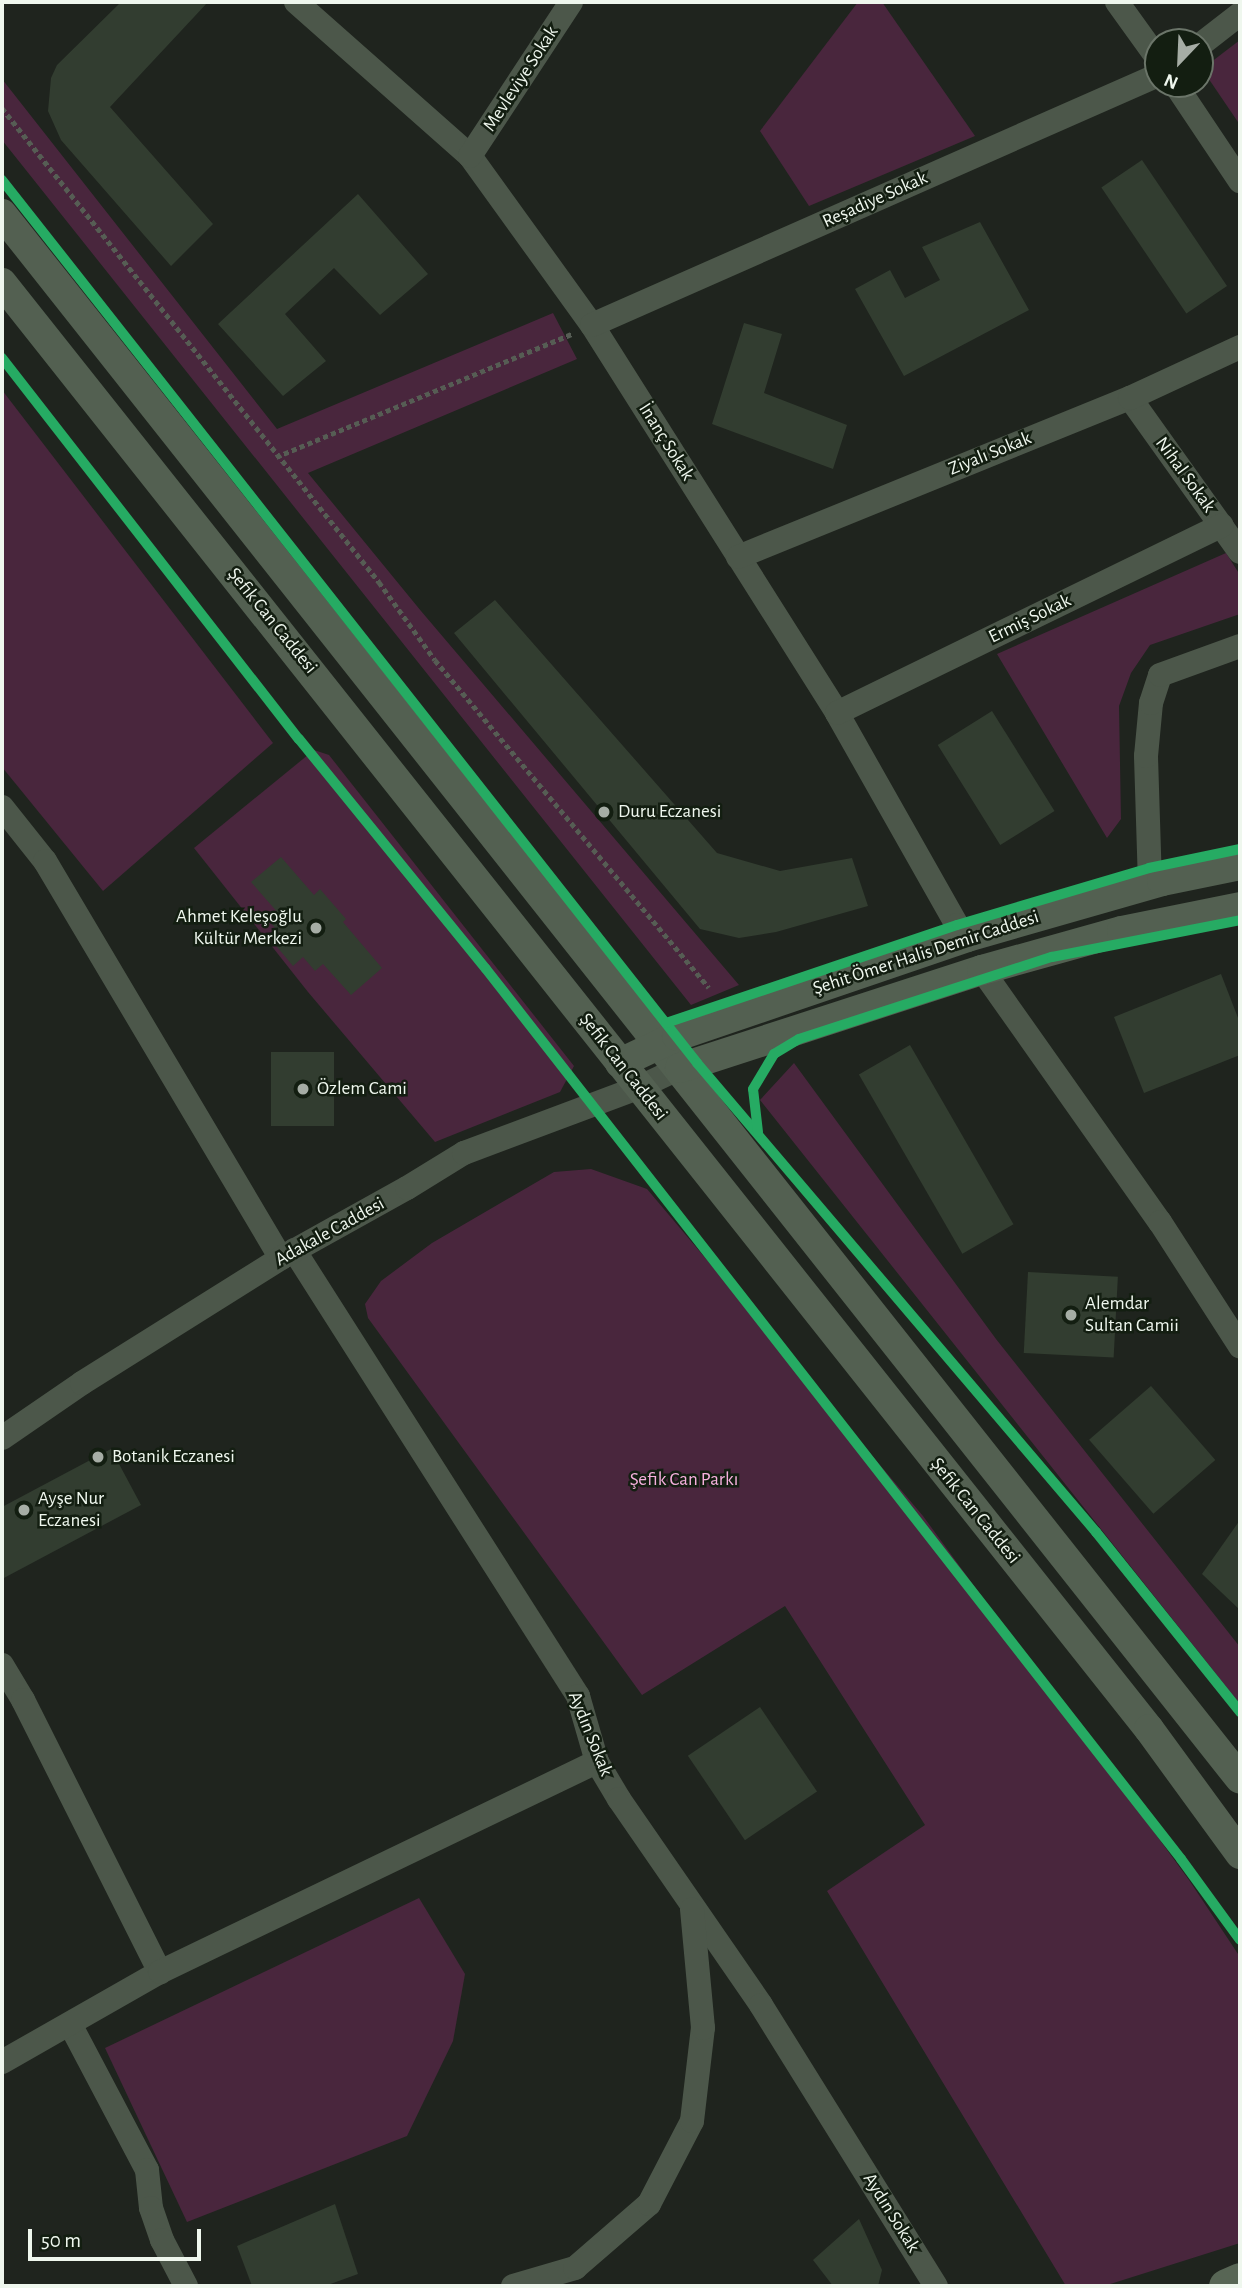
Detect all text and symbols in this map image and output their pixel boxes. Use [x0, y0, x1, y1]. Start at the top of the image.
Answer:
street label: Mevleviye Sokak [479, 22, 563, 136]
north arrow [1144, 28, 1214, 98]
text: N [1162, 70, 1181, 92]
street label: Reşadiye Sokak [819, 167, 931, 233]
street label: İnanç Sokak [633, 399, 699, 485]
street label: Ziyalı Sokak [945, 427, 1035, 481]
street label: Nihal Sokak [1150, 433, 1220, 517]
street label: Şefik Can Caddesi [222, 563, 322, 679]
street label: Ermiş Sokak [985, 589, 1075, 649]
place label: Duru Eczanesi [618, 801, 721, 823]
marker: Duru Eczanesi [596, 804, 612, 820]
place label: Ahmet Keleşoğlu Kültür Merkezi [176, 906, 302, 950]
street label: Şehit Ömer Halis Demir Caddesi [810, 906, 1042, 1000]
marker: Ahmet Keleşoğlu Kültür Merkezi [308, 920, 324, 936]
street label: Şefik Can Caddesi [574, 1009, 672, 1125]
place label: Özlem Cami [317, 1078, 407, 1100]
marker: Özlem Cami [295, 1081, 311, 1097]
street label: Adakale Caddesi [271, 1193, 389, 1271]
place label: Alemdar Sultan Camii [1085, 1293, 1179, 1337]
marker: Alemdar Sultan Camii [1063, 1307, 1079, 1323]
place label: Botanik Eczanesi [112, 1446, 235, 1468]
marker: Botanik Eczanesi [90, 1449, 106, 1465]
street label: Şefik Can Caddesi [925, 1453, 1025, 1569]
park label: Şefik Can Parkı [630, 1469, 738, 1491]
place label: Ayşe Nur Eczanesi [38, 1488, 104, 1532]
marker: Ayşe Nur Eczanesi [16, 1502, 32, 1518]
street label: Aydın Sokak [563, 1688, 617, 1780]
street label: Aydın Sokak [858, 2169, 924, 2257]
scale bar [32, 2214, 205, 2258]
text: 50 m [41, 2230, 81, 2251]

